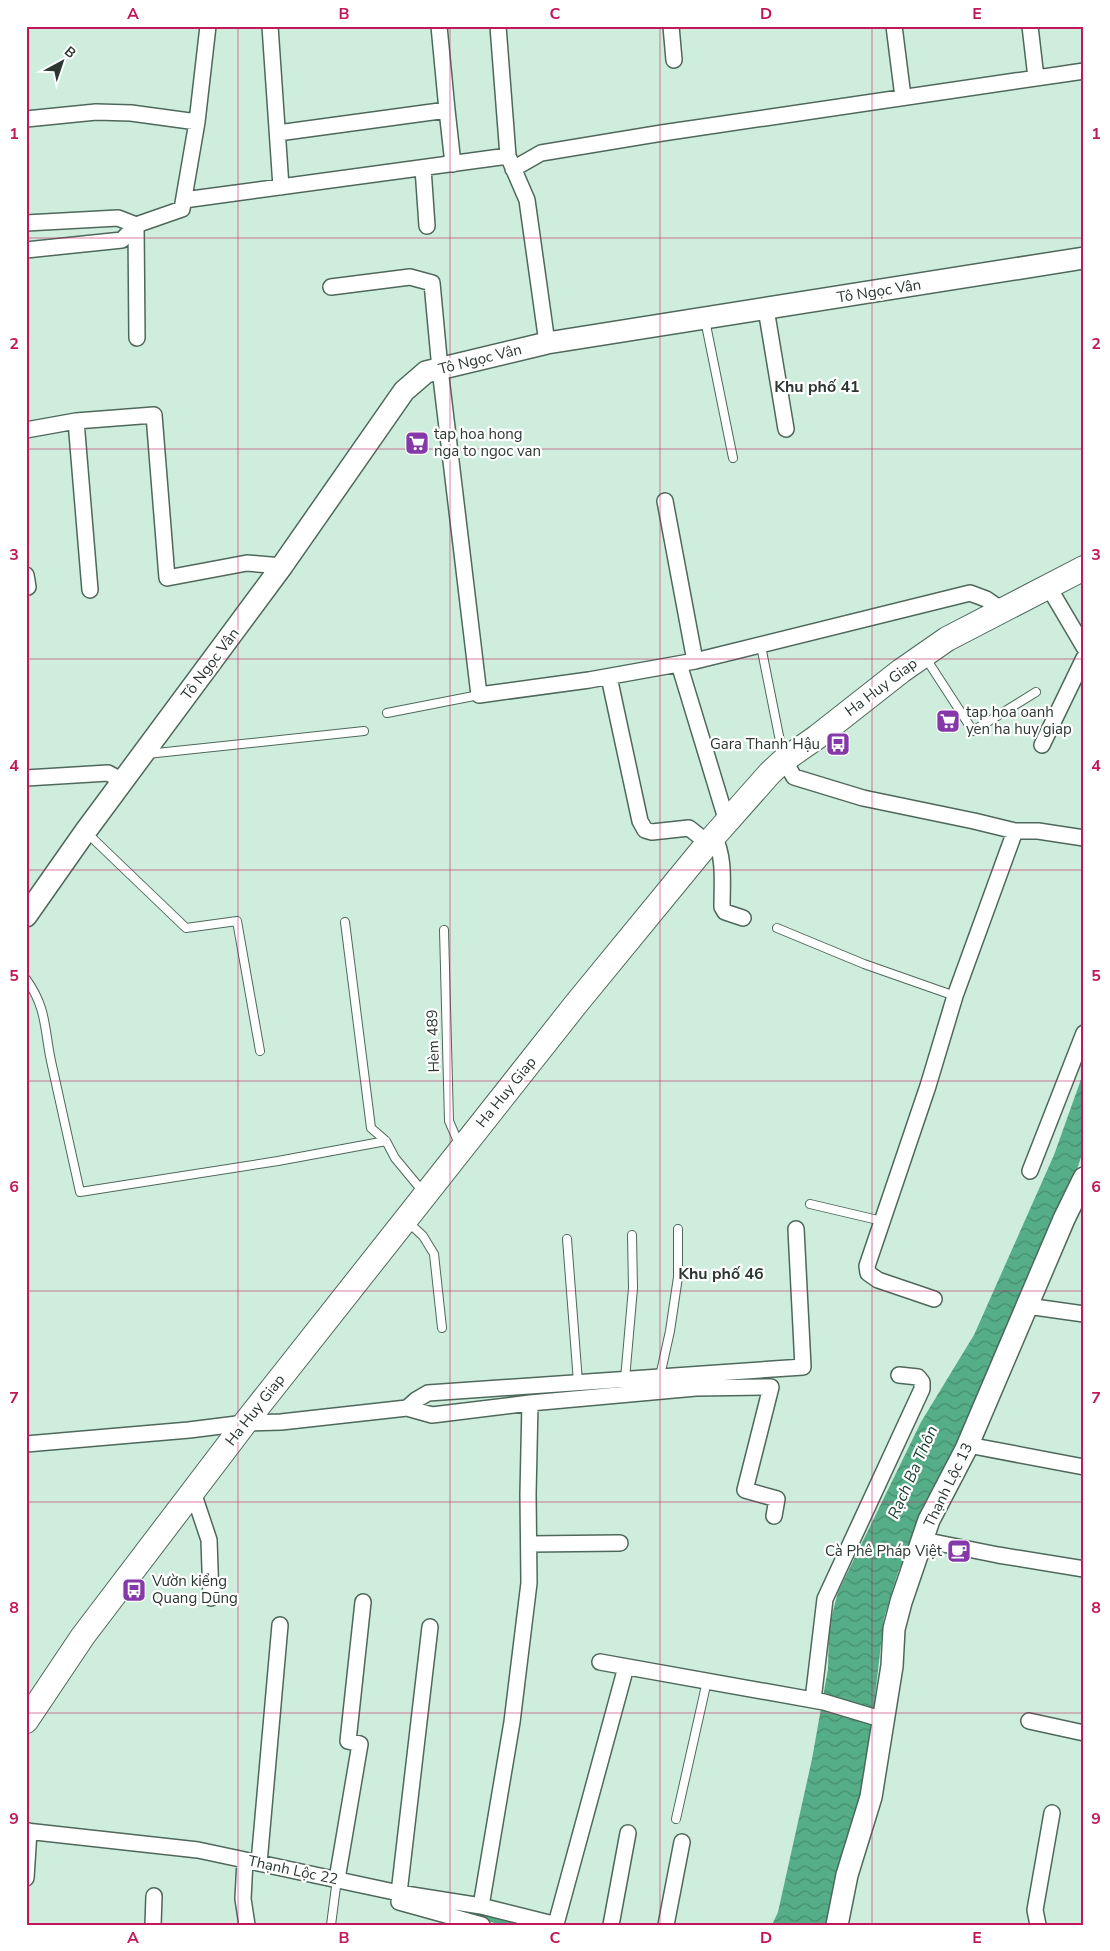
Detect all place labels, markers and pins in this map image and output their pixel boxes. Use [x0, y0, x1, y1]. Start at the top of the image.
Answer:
place label: tap hoa hong nga to ngoc van [434, 424, 541, 461]
supermarket icon: tap hoa hong nga to ngoc van [404, 430, 430, 456]
place label: tap hoa oanh yen ha huy giap [966, 702, 1072, 739]
supermarket icon: tap hoa oanh yen ha huy giap [935, 708, 961, 734]
bus stop icon: Gara Thanh Hậu [825, 731, 851, 757]
place label: Gara Thanh Hậu [710, 734, 820, 754]
cafe icon: Cà Phê Pháp Việt [946, 1538, 972, 1564]
place label: Cà Phê Pháp Việt [825, 1541, 943, 1561]
place label: Vườn kiểng Quang Dũng [151, 1571, 238, 1608]
bus stop icon: Vườn kiểng Quang Dũng [121, 1577, 147, 1603]

